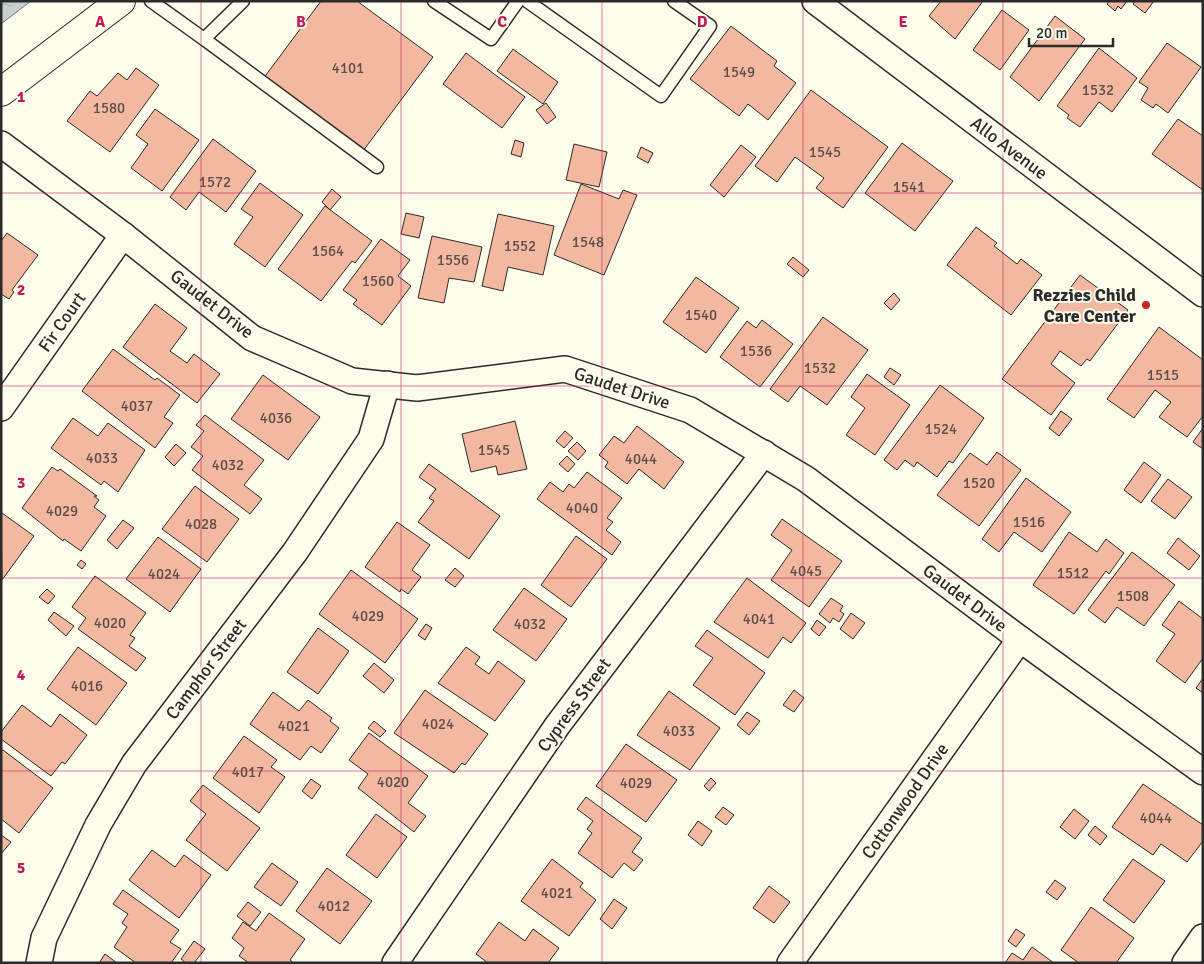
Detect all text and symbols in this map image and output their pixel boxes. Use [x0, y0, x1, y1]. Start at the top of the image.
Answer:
text: A [95, 12, 106, 32]
text: B [296, 12, 306, 32]
text: C [497, 12, 507, 32]
text: D [697, 12, 708, 32]
text: E [898, 12, 908, 32]
scale bar [1029, 15, 1113, 47]
text: 20 m [1036, 24, 1067, 42]
house number: 4101 [332, 59, 364, 77]
house number: 1549 [723, 63, 755, 81]
house number: 1532 [1082, 81, 1114, 99]
text: 1 [17, 87, 26, 107]
house number: 1580 [93, 99, 125, 117]
street label: Allo Avenue [966, 112, 1052, 184]
house number: 1545 [809, 143, 841, 161]
house number: 1572 [199, 173, 231, 191]
house number: 1541 [893, 178, 925, 196]
house number: 1548 [572, 233, 604, 251]
house number: 1552 [504, 237, 536, 255]
house number: 1564 [312, 242, 344, 260]
house number: 1556 [437, 251, 469, 269]
street label: Gaudet Drive [166, 265, 258, 343]
house number: 1560 [362, 272, 394, 290]
text: 2 [17, 280, 25, 300]
place label: Rezzies Child Care Center [1033, 284, 1137, 327]
street label: Fir Court [33, 288, 91, 356]
marker: Rezzies Child Care Center [1140, 299, 1152, 311]
house number: 1540 [685, 306, 717, 324]
house number: 1536 [740, 342, 772, 360]
house number: 1532 [804, 359, 836, 377]
street label: Gaudet Drive [571, 362, 673, 414]
house number: 1515 [1147, 366, 1179, 384]
house number: 4037 [121, 397, 153, 415]
house number: 4036 [260, 409, 292, 427]
house number: 1524 [925, 420, 957, 438]
house number: 1545 [478, 441, 510, 459]
house number: 4033 [86, 449, 118, 467]
house number: 4044 [625, 450, 657, 468]
house number: 4032 [212, 456, 244, 474]
text: 3 [17, 473, 25, 493]
house number: 1520 [963, 474, 995, 492]
house number: 4040 [566, 499, 598, 517]
house number: 4029 [46, 502, 78, 520]
house number: 1516 [1013, 513, 1045, 531]
house number: 4028 [185, 515, 217, 533]
street label: Gaudet Drive [919, 559, 1011, 637]
house number: 4045 [790, 562, 822, 580]
house number: 1512 [1057, 564, 1089, 582]
house number: 4024 [148, 565, 180, 583]
house number: 1508 [1117, 587, 1149, 605]
house number: 4029 [352, 607, 384, 625]
house number: 4041 [743, 610, 775, 628]
house number: 4020 [94, 614, 126, 632]
street label: Camphor Street [161, 614, 251, 724]
house number: 4032 [514, 615, 546, 633]
street label: Cypress Street [533, 654, 615, 756]
text: 4 [17, 665, 26, 685]
house number: 4016 [71, 677, 103, 695]
house number: 4024 [422, 715, 454, 733]
house number: 4021 [278, 717, 310, 735]
house number: 4033 [663, 722, 695, 740]
street label: Cottonwood Drive [857, 739, 953, 863]
house number: 4017 [232, 763, 264, 781]
house number: 4020 [377, 773, 409, 791]
house number: 4029 [620, 774, 652, 792]
house number: 4044 [1140, 809, 1172, 827]
text: 5 [17, 858, 25, 878]
house number: 4021 [541, 884, 573, 902]
house number: 4012 [318, 897, 350, 915]

